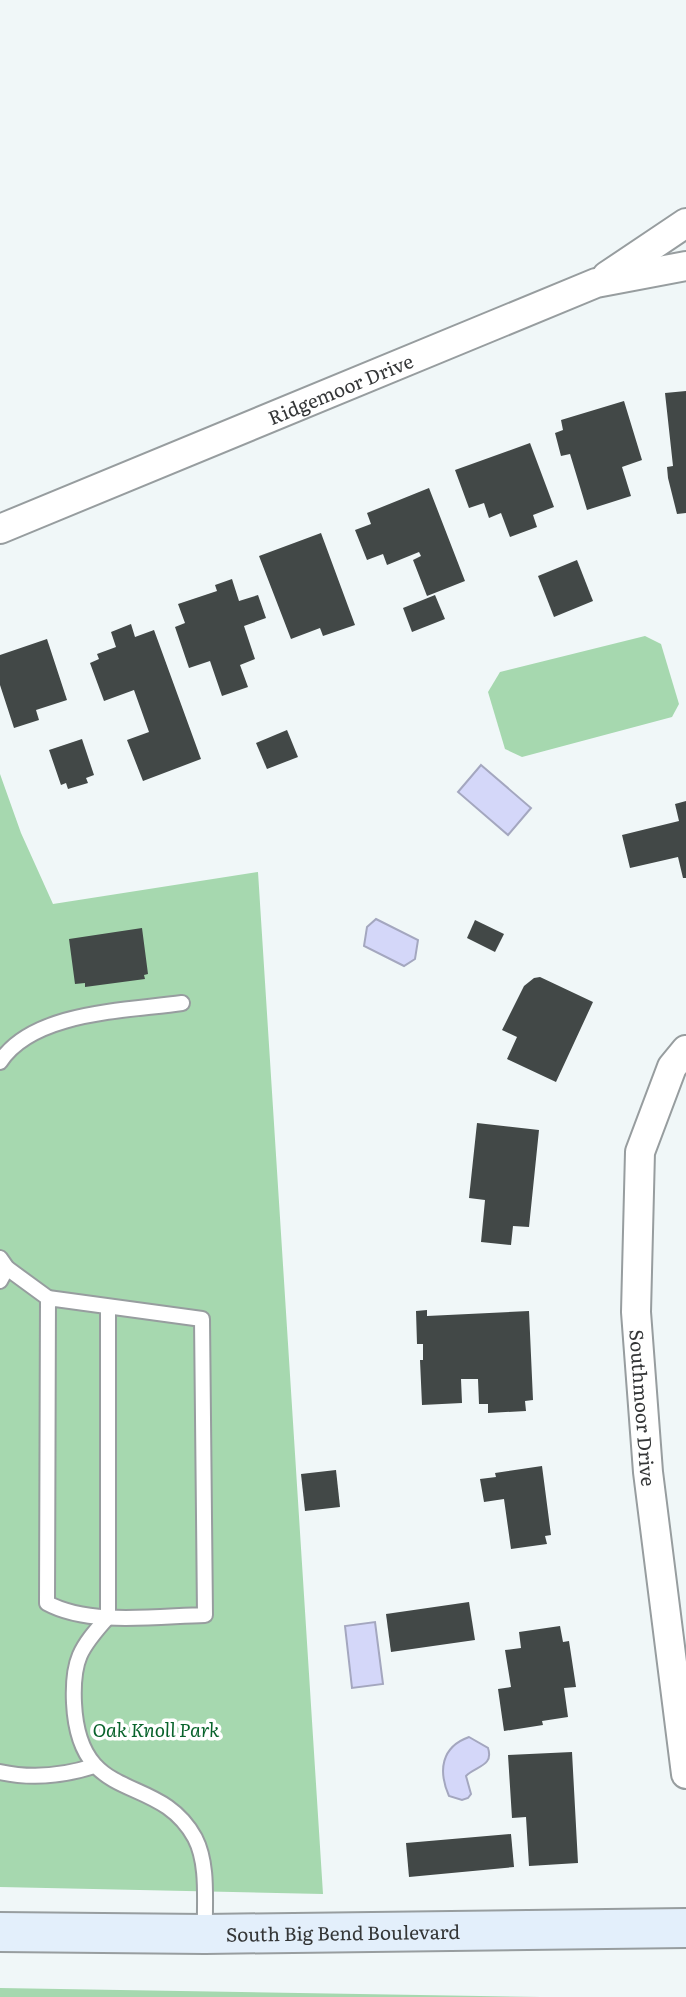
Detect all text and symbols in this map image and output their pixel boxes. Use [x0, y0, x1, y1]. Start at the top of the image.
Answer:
street label: Ridgemoor Drive [263, 346, 417, 431]
street label: Southmoor Drive [623, 1328, 664, 1488]
park label: Oak Knoll Park [93, 1715, 220, 1743]
street label: South Big Bend Boulevard [226, 1917, 461, 1948]

